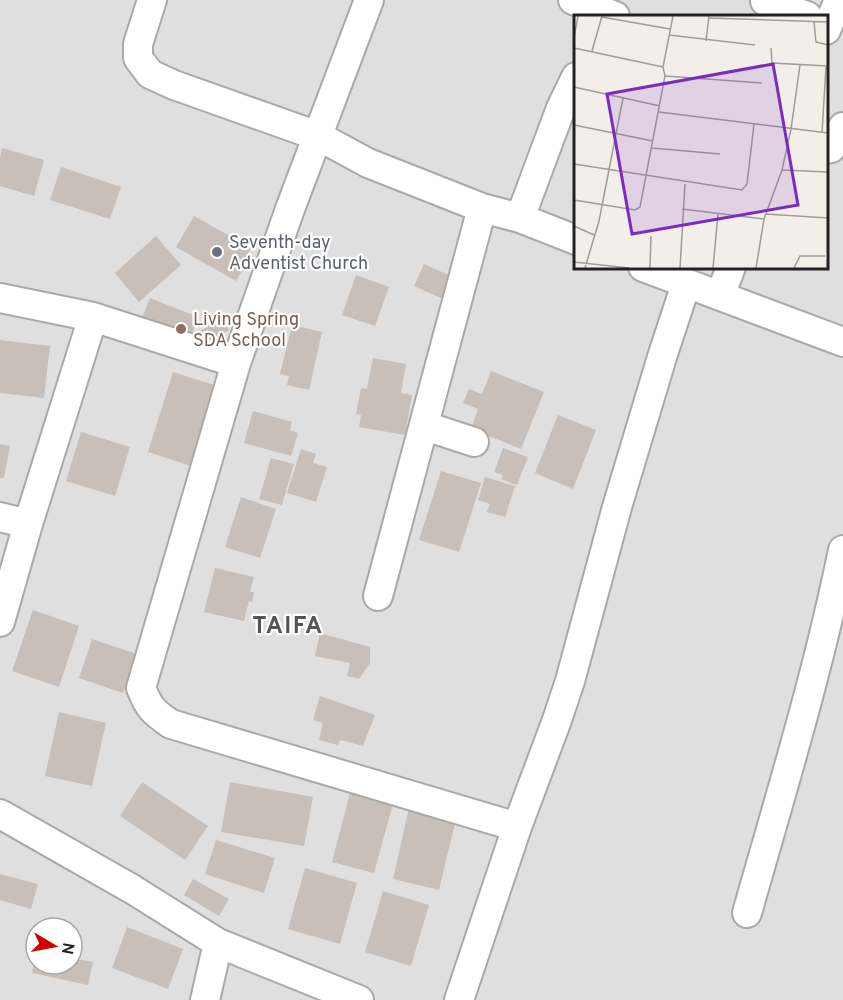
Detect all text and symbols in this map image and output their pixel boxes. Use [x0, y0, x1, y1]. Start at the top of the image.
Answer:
inset map [574, 15, 828, 268]
place label: Seventh-day Adventist Church [229, 232, 368, 276]
marker: Seventh-day Adventist Church [210, 245, 224, 259]
place label: Living Spring SDA School [193, 309, 299, 353]
marker: Living Spring SDA School [174, 322, 188, 336]
district label: TAIFA [252, 612, 324, 642]
north arrow [24, 916, 84, 976]
text: N [56, 941, 78, 956]

